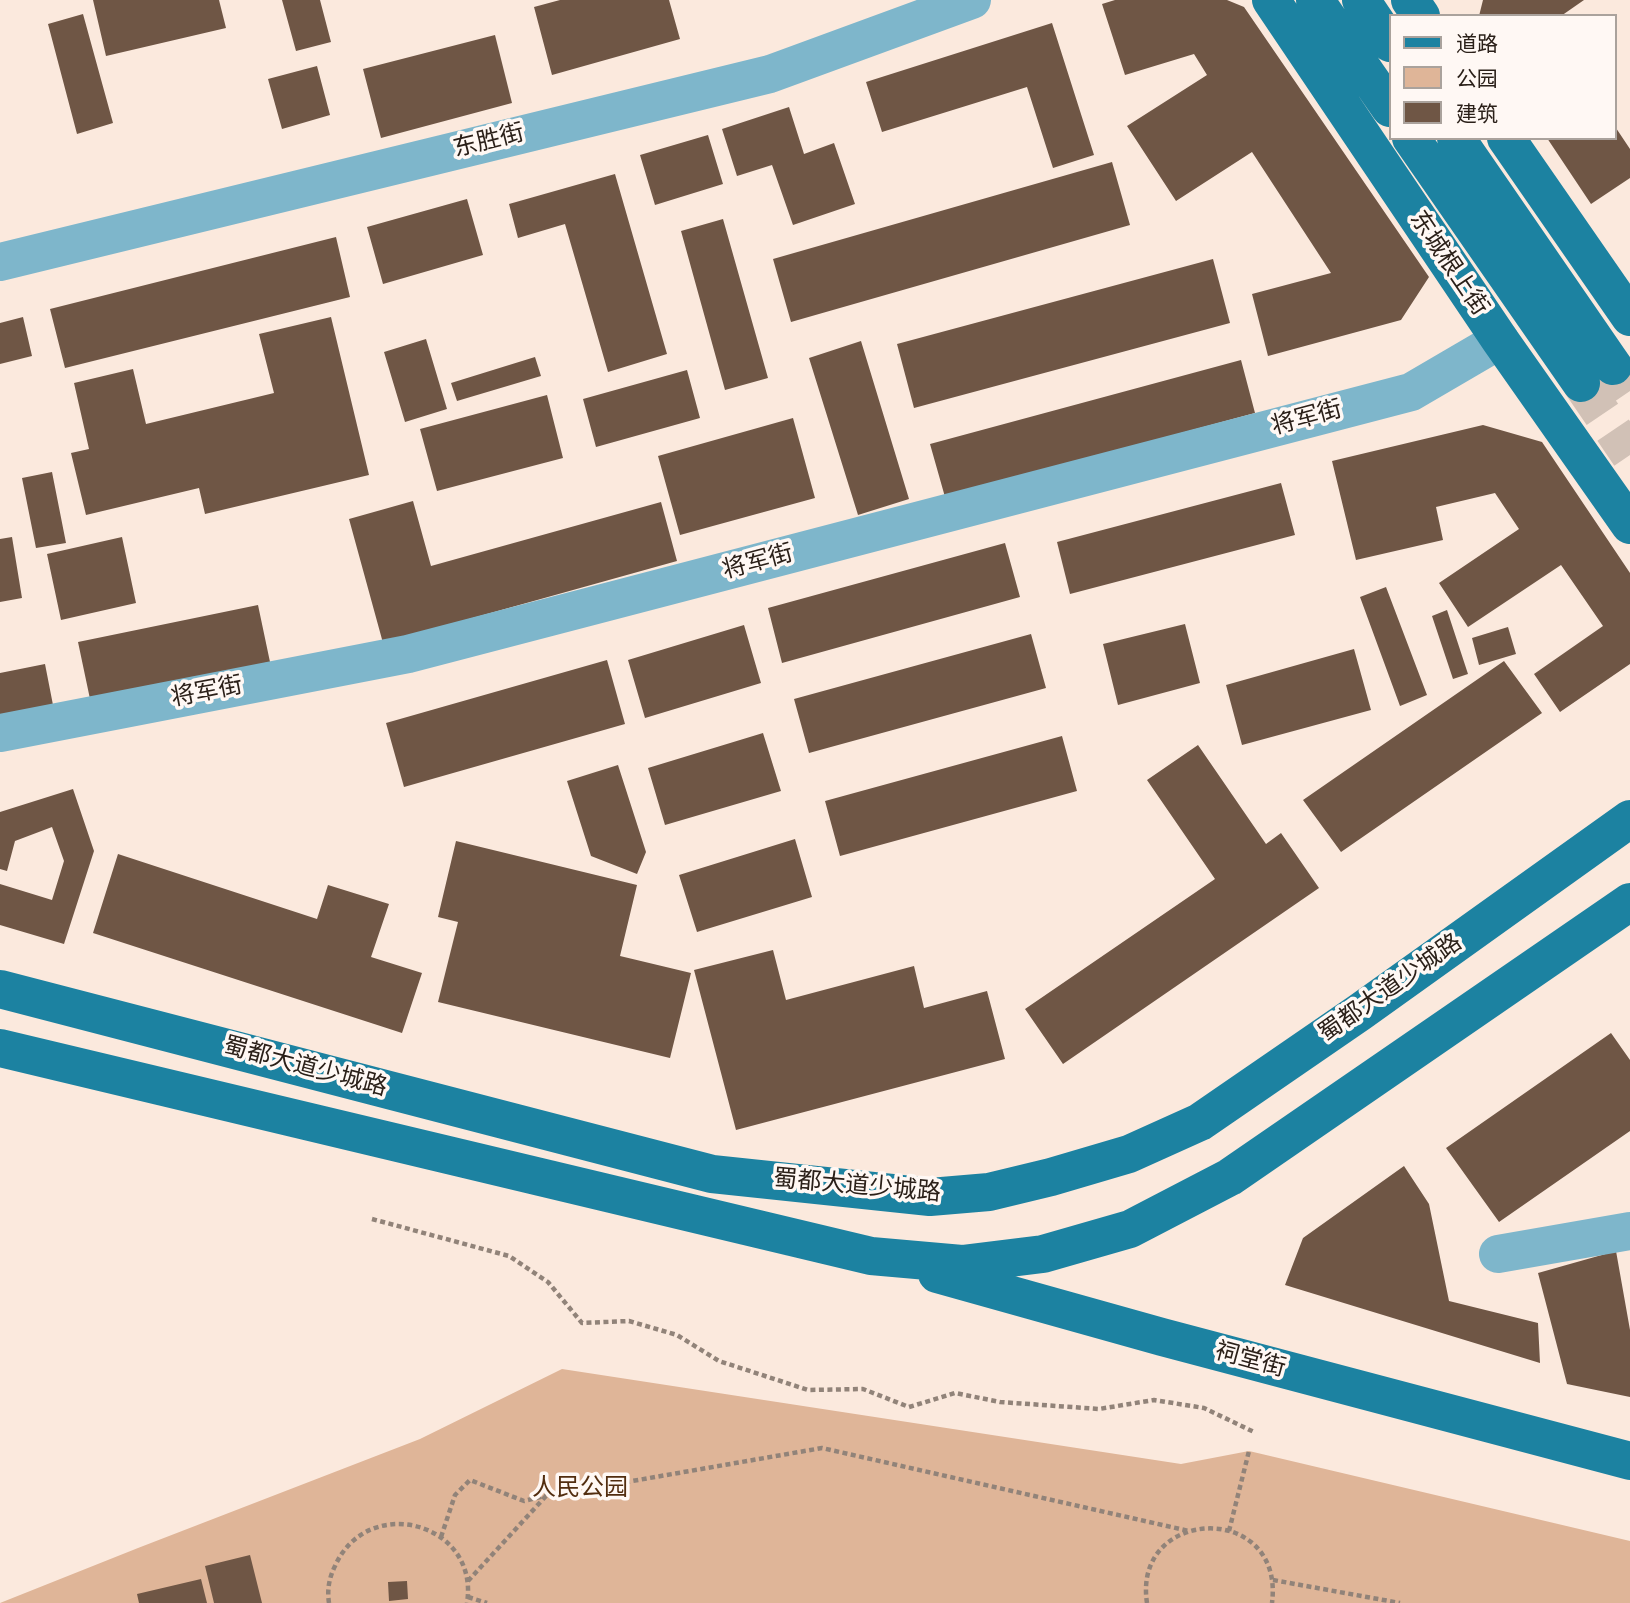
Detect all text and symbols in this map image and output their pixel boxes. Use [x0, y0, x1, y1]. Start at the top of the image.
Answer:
legend [1388, 14, 1616, 140]
text: 道路 [1456, 29, 1498, 59]
text: 公园 [1456, 64, 1498, 94]
text: 建筑 [1456, 99, 1498, 129]
street label: 东胜街 [451, 119, 527, 165]
street label: 东城根上街 [1403, 206, 1493, 322]
street label: 将军街 [1268, 396, 1346, 442]
street label: 将军街 [719, 540, 797, 586]
street label: 将军街 [169, 672, 245, 714]
street label: 蜀都大道少城路 [1314, 929, 1468, 1049]
street label: 蜀都大道少城路 [220, 1032, 390, 1104]
street label: 蜀都大道少城路 [772, 1165, 942, 1209]
street label: 祠堂街 [1211, 1338, 1289, 1384]
park label: 人民公园 [532, 1475, 628, 1503]

